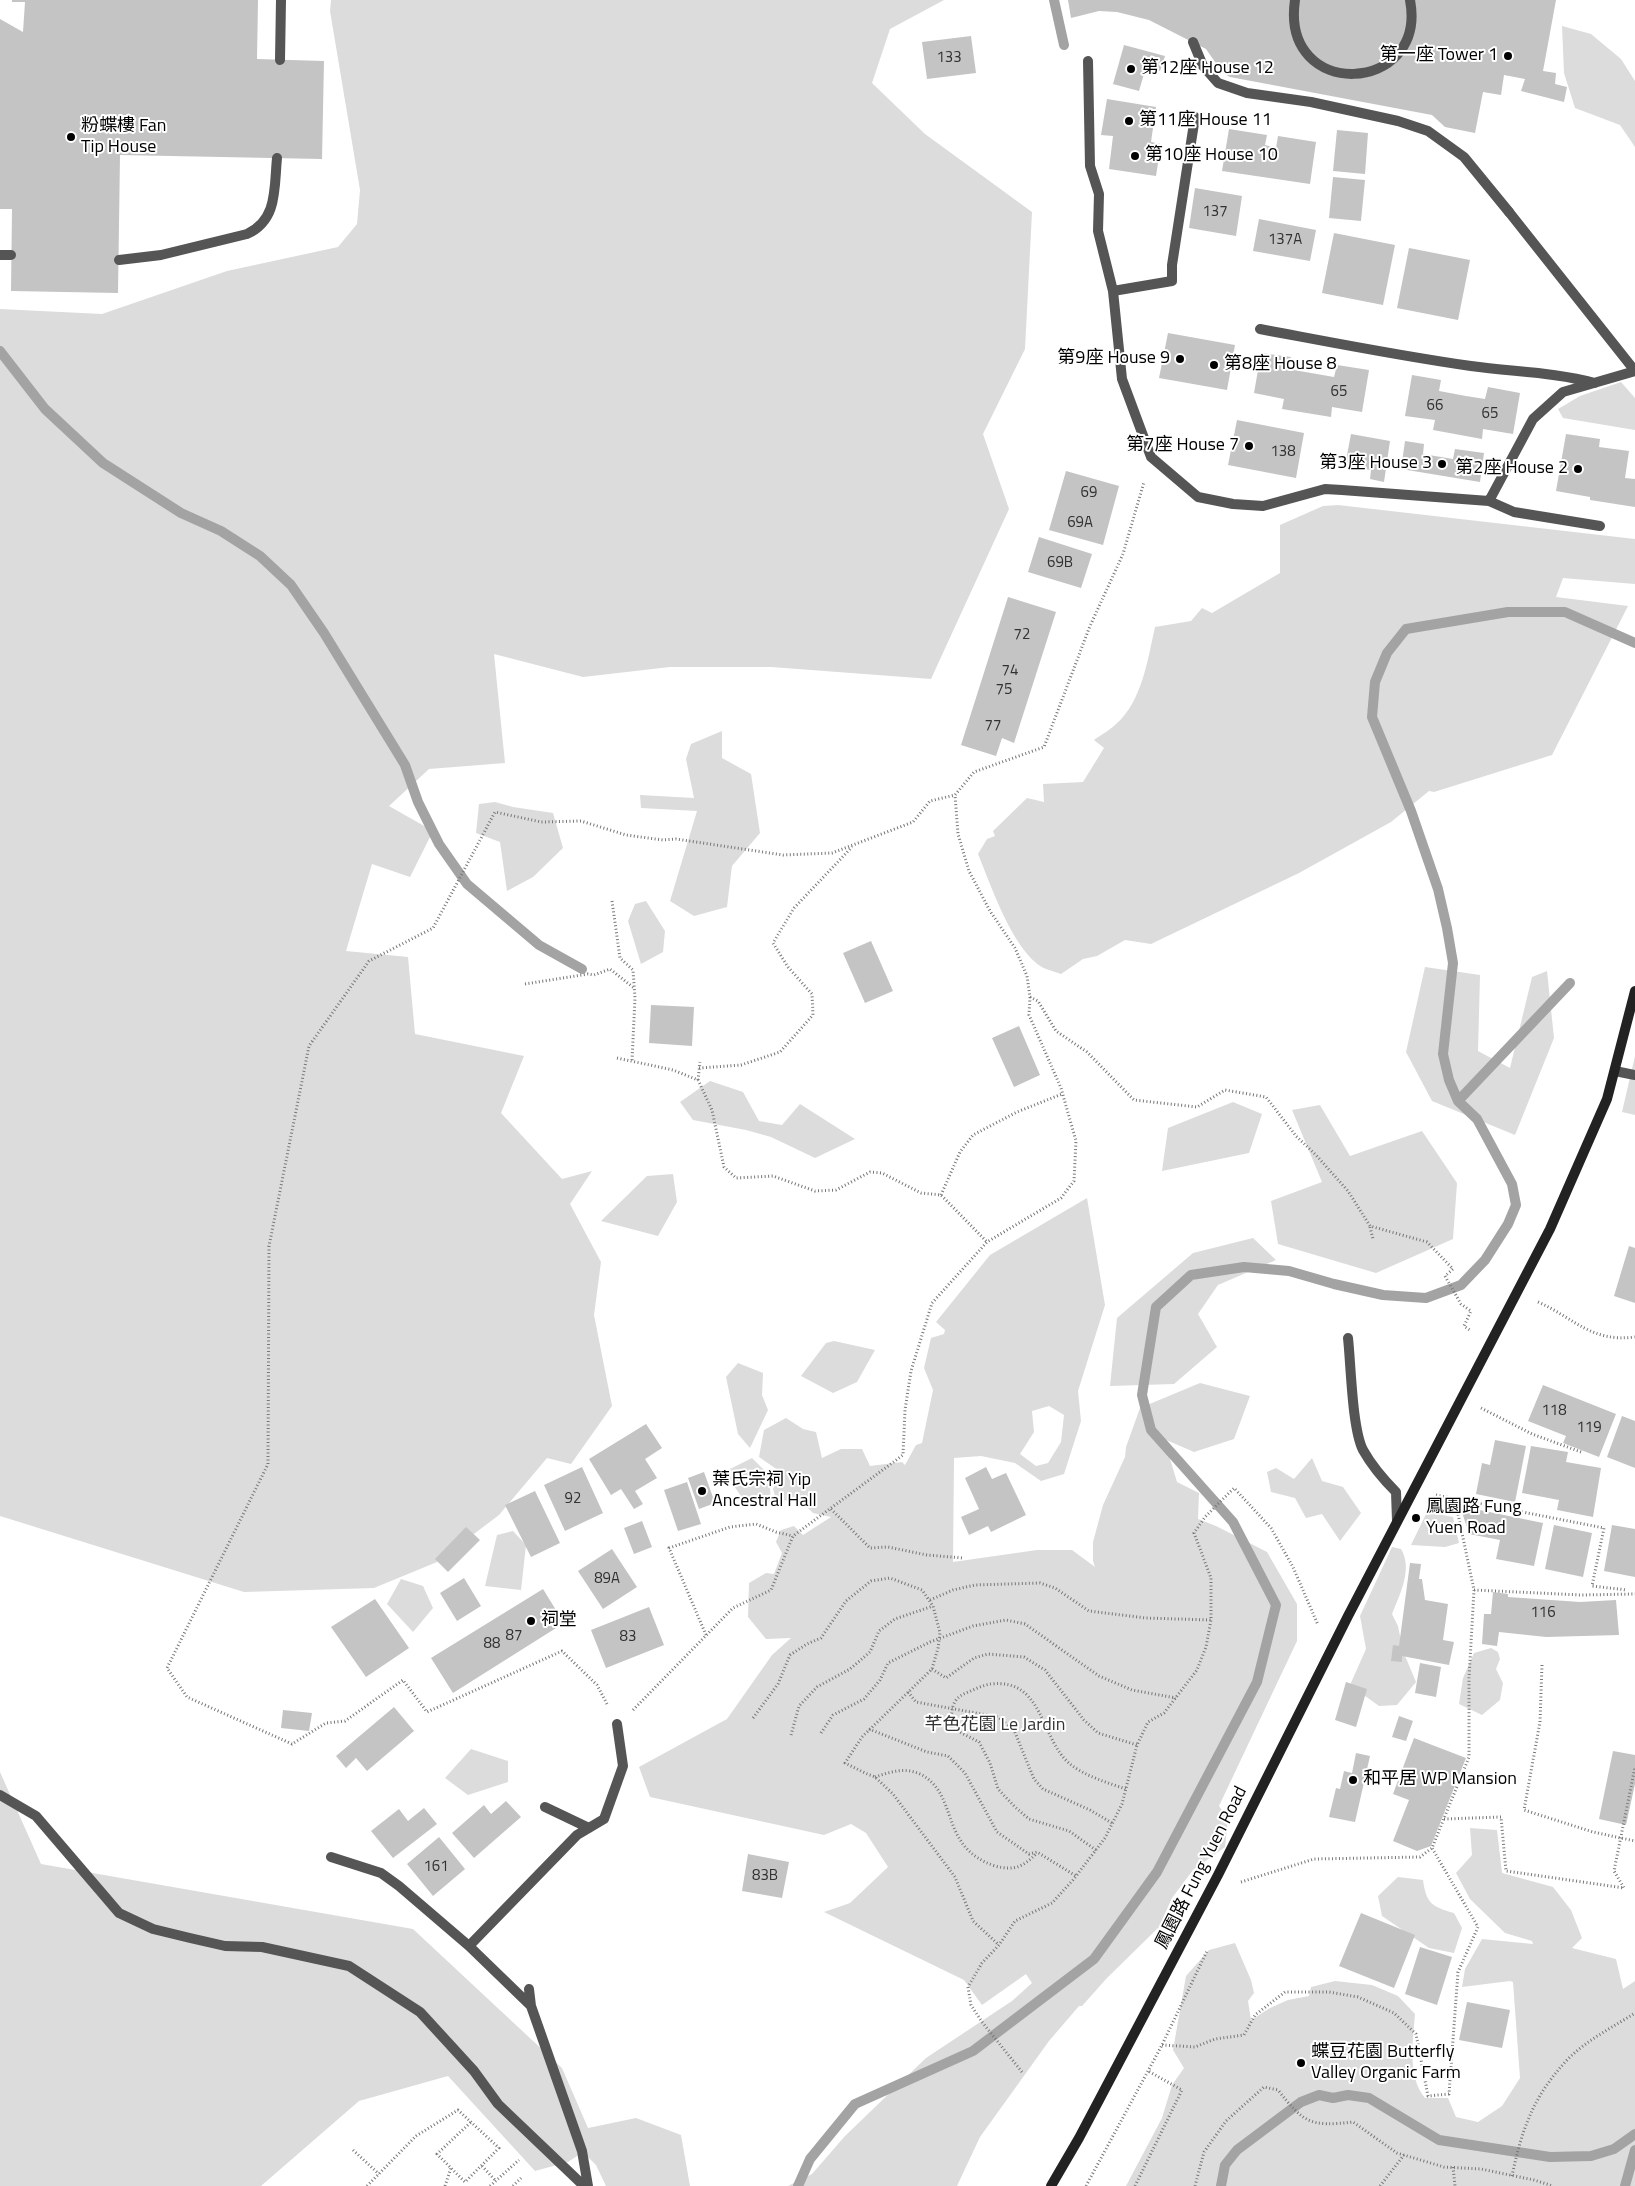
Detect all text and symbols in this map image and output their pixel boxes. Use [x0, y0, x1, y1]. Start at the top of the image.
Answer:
place label: 第一座 Tower 1 [1380, 45, 1498, 67]
house number: 133 [936, 49, 962, 67]
marker: 第一座 Tower 1 [1502, 50, 1514, 62]
place label: 第12座 House 12 [1141, 58, 1274, 80]
marker: 第12座 House 12 [1125, 63, 1137, 75]
place label: 第11座 House 11 [1139, 110, 1272, 132]
marker: 第11座 House 11 [1123, 115, 1135, 127]
place label: 粉蝶樓 Fan Tip House [81, 116, 167, 158]
marker: 粉蝶樓 Fan Tip House [65, 131, 77, 143]
place label: 第10座 House 10 [1145, 145, 1278, 167]
marker: 第10座 House 10 [1129, 150, 1141, 162]
house number: 137 [1202, 203, 1228, 221]
house number: 137A [1268, 231, 1302, 249]
place label: 第9座 House 9 [1057, 348, 1170, 370]
marker: 第9座 House 9 [1174, 353, 1186, 365]
place label: 第8座 House 8 [1224, 354, 1337, 376]
marker: 第8座 House 8 [1208, 359, 1220, 371]
house number: 65 [1331, 383, 1347, 401]
house number: 66 [1427, 397, 1443, 415]
house number: 65 [1482, 405, 1498, 423]
place label: 第7座 House 7 [1126, 435, 1239, 457]
marker: 第7座 House 7 [1243, 440, 1255, 452]
house number: 138 [1270, 443, 1296, 461]
place label: 第3座 House 3 [1319, 453, 1432, 475]
marker: 第3座 House 3 [1436, 458, 1448, 470]
place label: 第2座 House 2 [1455, 458, 1568, 480]
marker: 第2座 House 2 [1572, 463, 1584, 475]
house number: 69 [1081, 484, 1097, 502]
house number: 69A [1067, 514, 1093, 532]
house number: 69B [1047, 554, 1073, 572]
house number: 72 [1014, 626, 1030, 644]
house number: 74 [1002, 662, 1018, 680]
house number: 75 [996, 681, 1012, 699]
house number: 77 [985, 717, 1001, 735]
house number: 118 [1541, 1402, 1567, 1420]
house number: 119 [1576, 1419, 1602, 1437]
place label: 葉氏宗祠 Yip Ancestral Hall [712, 1470, 817, 1512]
marker: 葉氏宗祠 Yip Ancestral Hall [696, 1485, 708, 1497]
house number: 92 [565, 1490, 581, 1508]
place label: 鳳園路 Fung Yuen Road [1426, 1497, 1522, 1540]
marker: 鳳園路 Fung Yuen Road [1410, 1512, 1422, 1524]
house number: 89A [594, 1570, 620, 1588]
house number: 116 [1530, 1604, 1556, 1622]
place label: 祠堂 [541, 1610, 577, 1632]
marker: 祠堂 [525, 1615, 537, 1627]
house number: 87 [506, 1627, 522, 1645]
house number: 83 [620, 1628, 636, 1646]
house number: 88 [484, 1635, 500, 1653]
park label: 芊色花園 Le Jardin [925, 1715, 1065, 1737]
place label: 和平居 WP Mansion [1363, 1769, 1517, 1791]
marker: 和平居 WP Mansion [1347, 1774, 1359, 1786]
street label: 鳳園路 Fung Yuen Road [1152, 1783, 1252, 1953]
house number: 161 [423, 1858, 449, 1876]
house number: 83B [752, 1867, 778, 1885]
place label: 蝶豆花園 Butterfly Valley Organic Farm [1311, 2042, 1461, 2084]
marker: 蝶豆花園 Butterfly Valley Organic Farm [1295, 2057, 1307, 2069]

